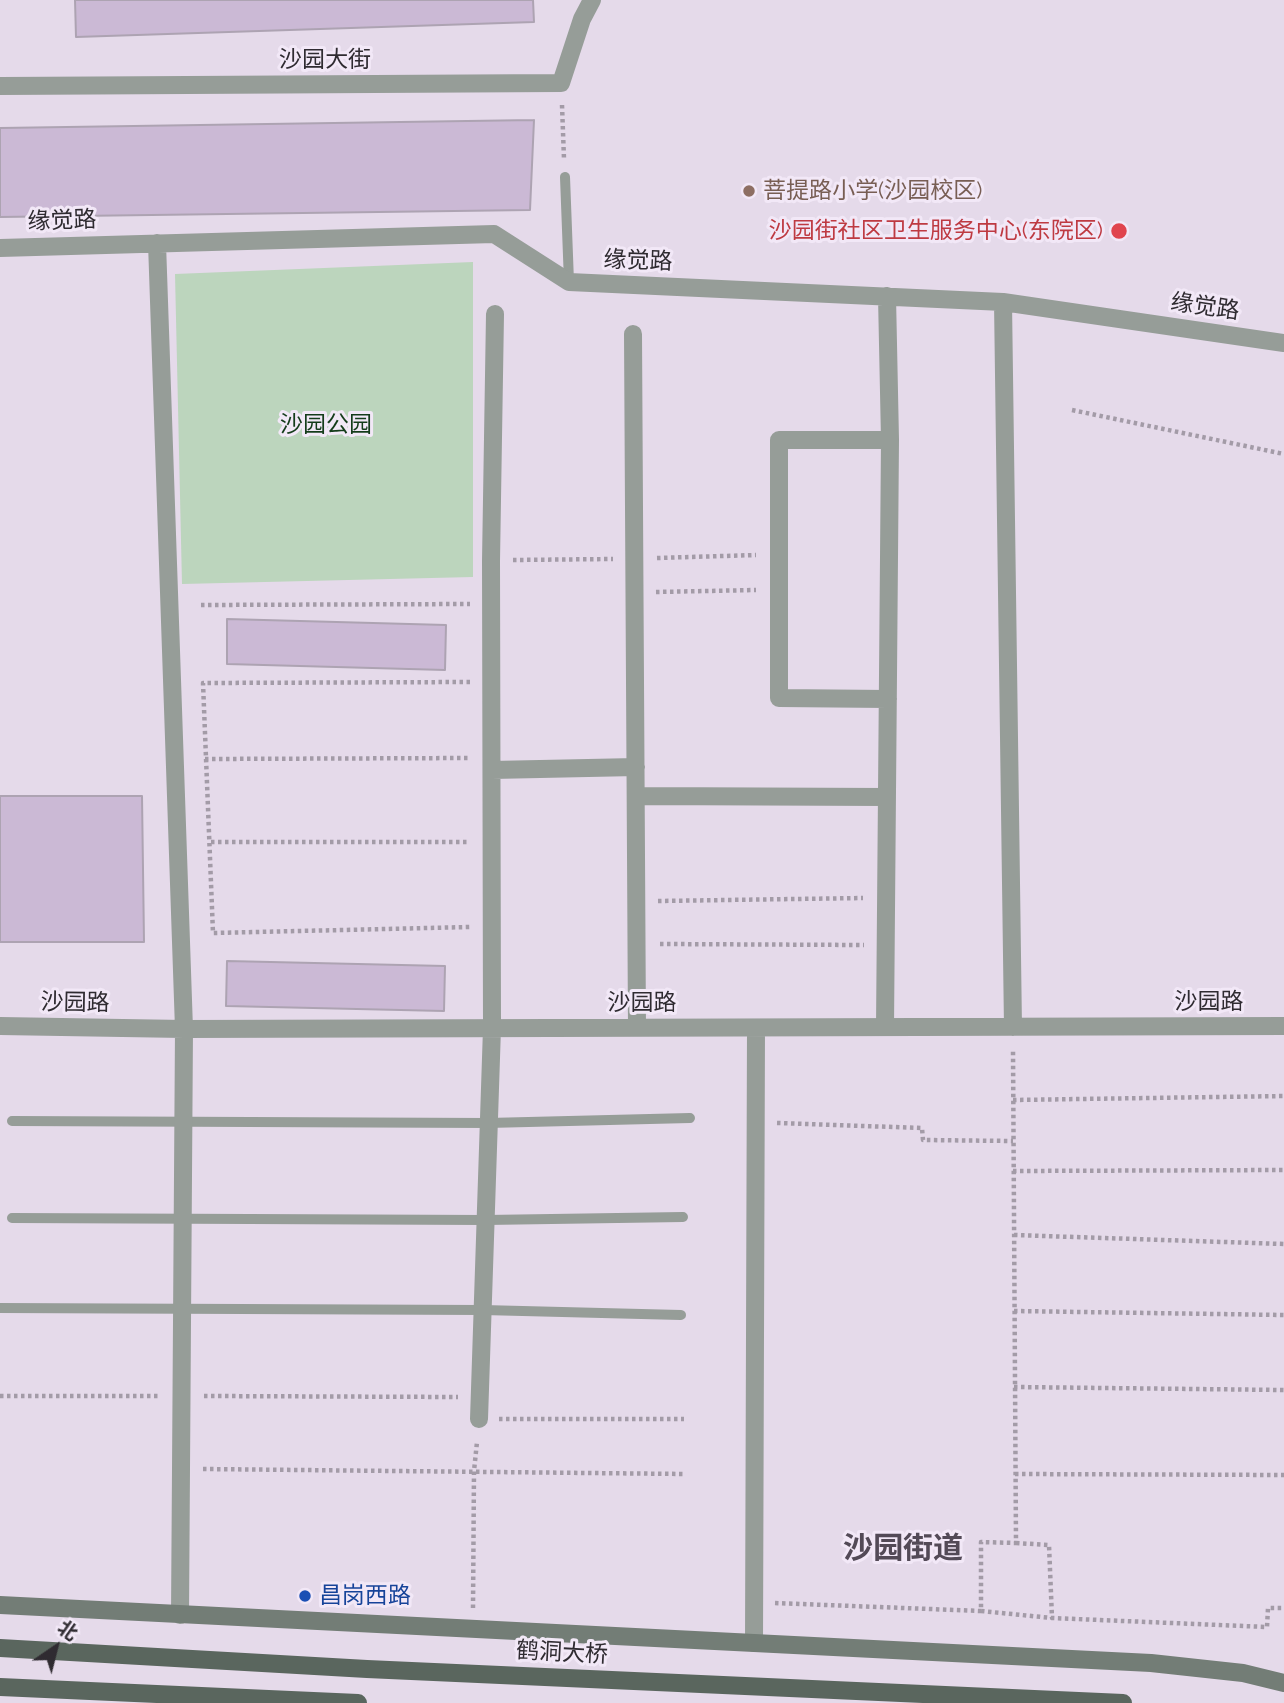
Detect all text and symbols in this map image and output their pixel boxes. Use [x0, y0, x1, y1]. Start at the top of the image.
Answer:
street label: 沙园大街 [279, 46, 371, 74]
place label: 菩提路小学(沙园校区) [763, 177, 982, 205]
marker: 菩提路小学(沙园校区) [741, 183, 757, 199]
street label: 缘觉路 [27, 206, 97, 236]
place label: 沙园街社区卫生服务中心(东院区) [769, 217, 1103, 245]
marker: 沙园街社区卫生服务中心(东院区) [1109, 221, 1129, 241]
street label: 缘觉路 [603, 246, 673, 276]
street label: 缘觉路 [1169, 289, 1241, 325]
park label: 沙园公园 [280, 411, 372, 439]
street label: 沙园路 [1175, 988, 1243, 1016]
street label: 沙园路 [40, 989, 110, 1017]
street label: 沙园路 [608, 989, 676, 1017]
district label: 沙园街道 [843, 1531, 963, 1567]
place label: 昌岗西路 [319, 1582, 411, 1610]
marker: 昌岗西路 [297, 1588, 313, 1604]
north arrow [21, 1612, 91, 1682]
text: 北 [54, 1615, 82, 1644]
street label: 鹤洞大桥 [515, 1637, 609, 1669]

